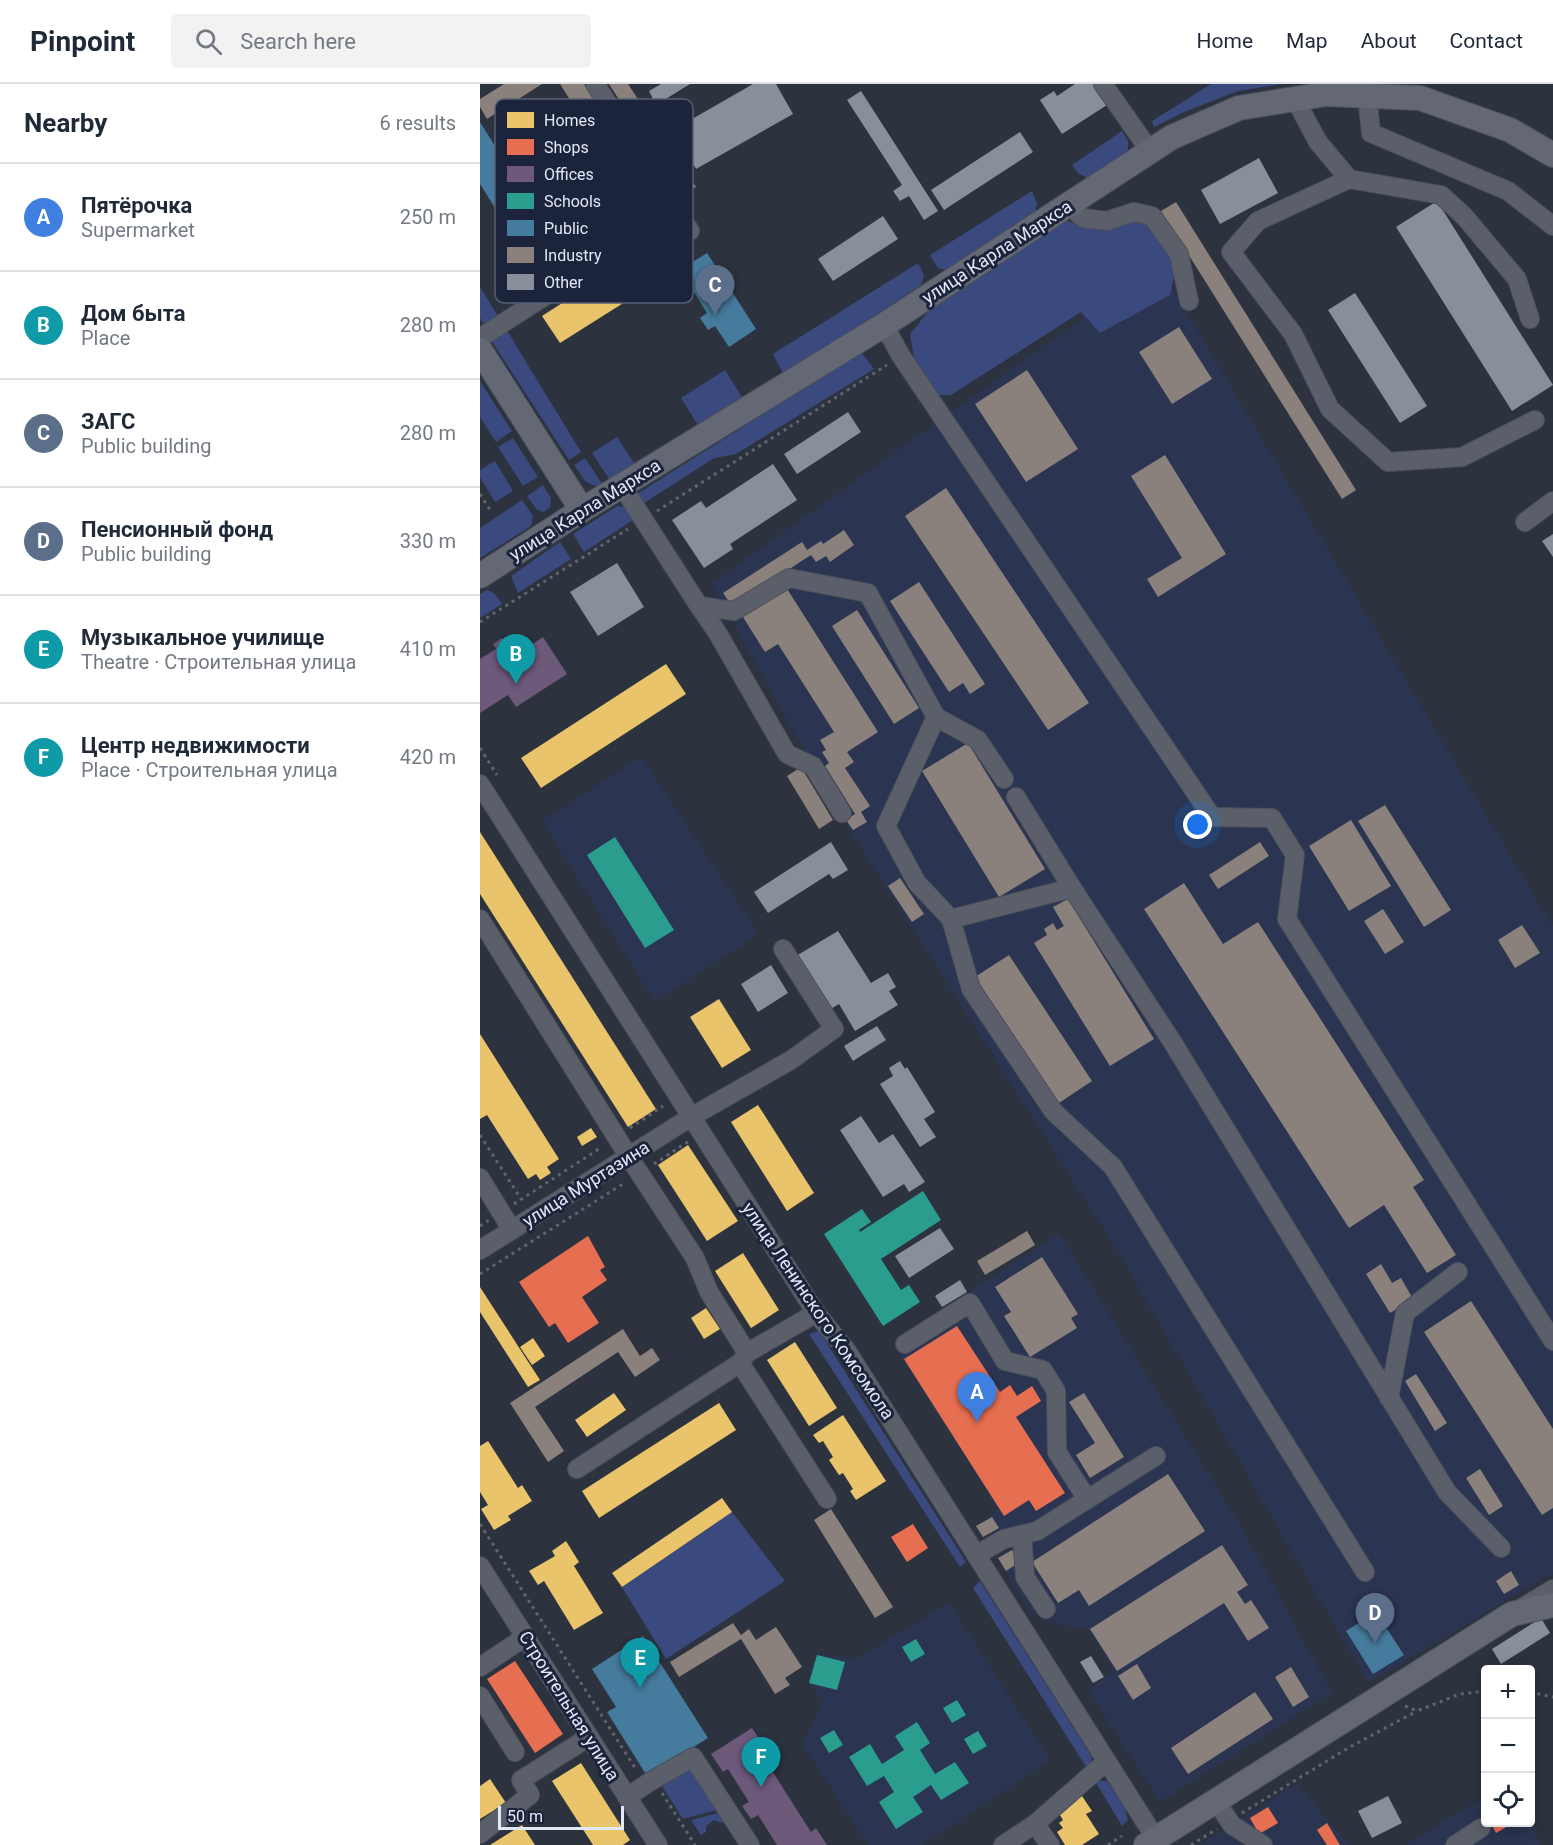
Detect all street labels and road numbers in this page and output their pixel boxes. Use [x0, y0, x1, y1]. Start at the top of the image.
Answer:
street label: улица Карла Маркса [918, 195, 1076, 308]
street label: улица Карла Маркса [505, 454, 664, 565]
street label: улица Муртазина [518, 1136, 653, 1231]
street label: улица Ленинского Комсомола [738, 1198, 899, 1423]
street label: Строительная улица [515, 1627, 624, 1785]

